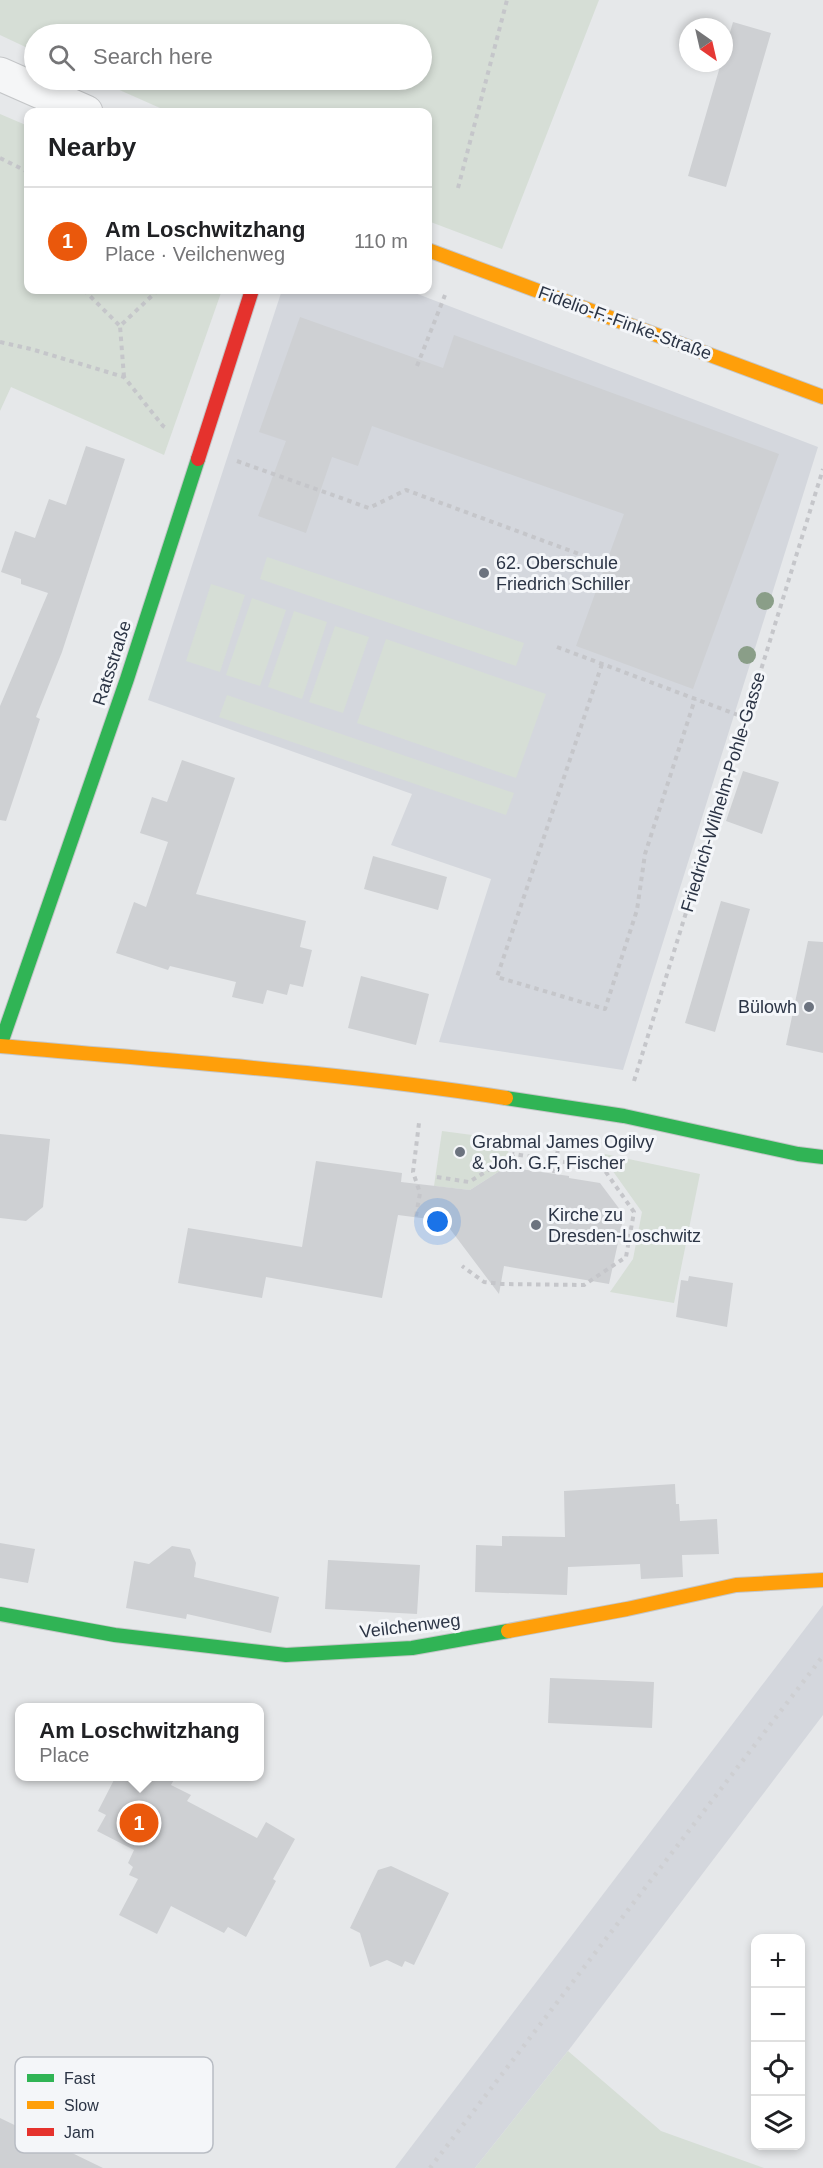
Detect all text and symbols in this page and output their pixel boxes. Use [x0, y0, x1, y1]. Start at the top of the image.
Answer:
north arrow [679, 18, 733, 72]
search box [24, 24, 432, 90]
icon: search [45, 41, 78, 74]
text: Search here [93, 44, 213, 69]
text: Nearby [48, 132, 136, 162]
text: Am Loschwitzhang [105, 217, 305, 242]
text: 1 [62, 230, 73, 252]
text: 110 m [354, 230, 408, 252]
text: Place · Veilchenweg [105, 243, 285, 265]
street label: Fidelio-F.-Finke-Straße [536, 282, 714, 364]
place label: 62. Oberschule Friedrich Schiller [496, 553, 630, 594]
marker: 62. Oberschule Friedrich Schiller [477, 566, 491, 580]
street label: Ratsstraße [89, 618, 135, 708]
street label: Friedrich-Wilhelm-Pohle-Gasse [677, 670, 769, 914]
place label: Bülowh [738, 997, 797, 1017]
marker: Bülowh [802, 1000, 816, 1014]
place label: Grabmal James Ogilvy & Joh. G.F, Fischer [472, 1132, 654, 1173]
marker: Grabmal James Ogilvy & Joh. G.F, Fischer [453, 1145, 467, 1159]
place label: Kirche zu Dresden-Loschwitz [548, 1205, 701, 1246]
your location [423, 1207, 452, 1236]
marker: Kirche zu Dresden-Loschwitz [529, 1218, 543, 1232]
street label: Veilchenweg [359, 1610, 461, 1642]
popup [15, 1703, 264, 1781]
text: Am Loschwitzhang [39, 1718, 240, 1743]
text: Place [39, 1744, 89, 1766]
pin: 1 [120, 1800, 158, 1846]
map controls [751, 1934, 805, 2150]
button: + [751, 1934, 805, 1988]
button: − [751, 1988, 805, 2042]
button: locate [751, 2042, 805, 2096]
legend [15, 2057, 213, 2153]
text: Fast [64, 2070, 96, 2087]
button: layers [751, 2096, 805, 2150]
text: Slow [64, 2097, 99, 2114]
text: Jam [64, 2124, 94, 2141]

